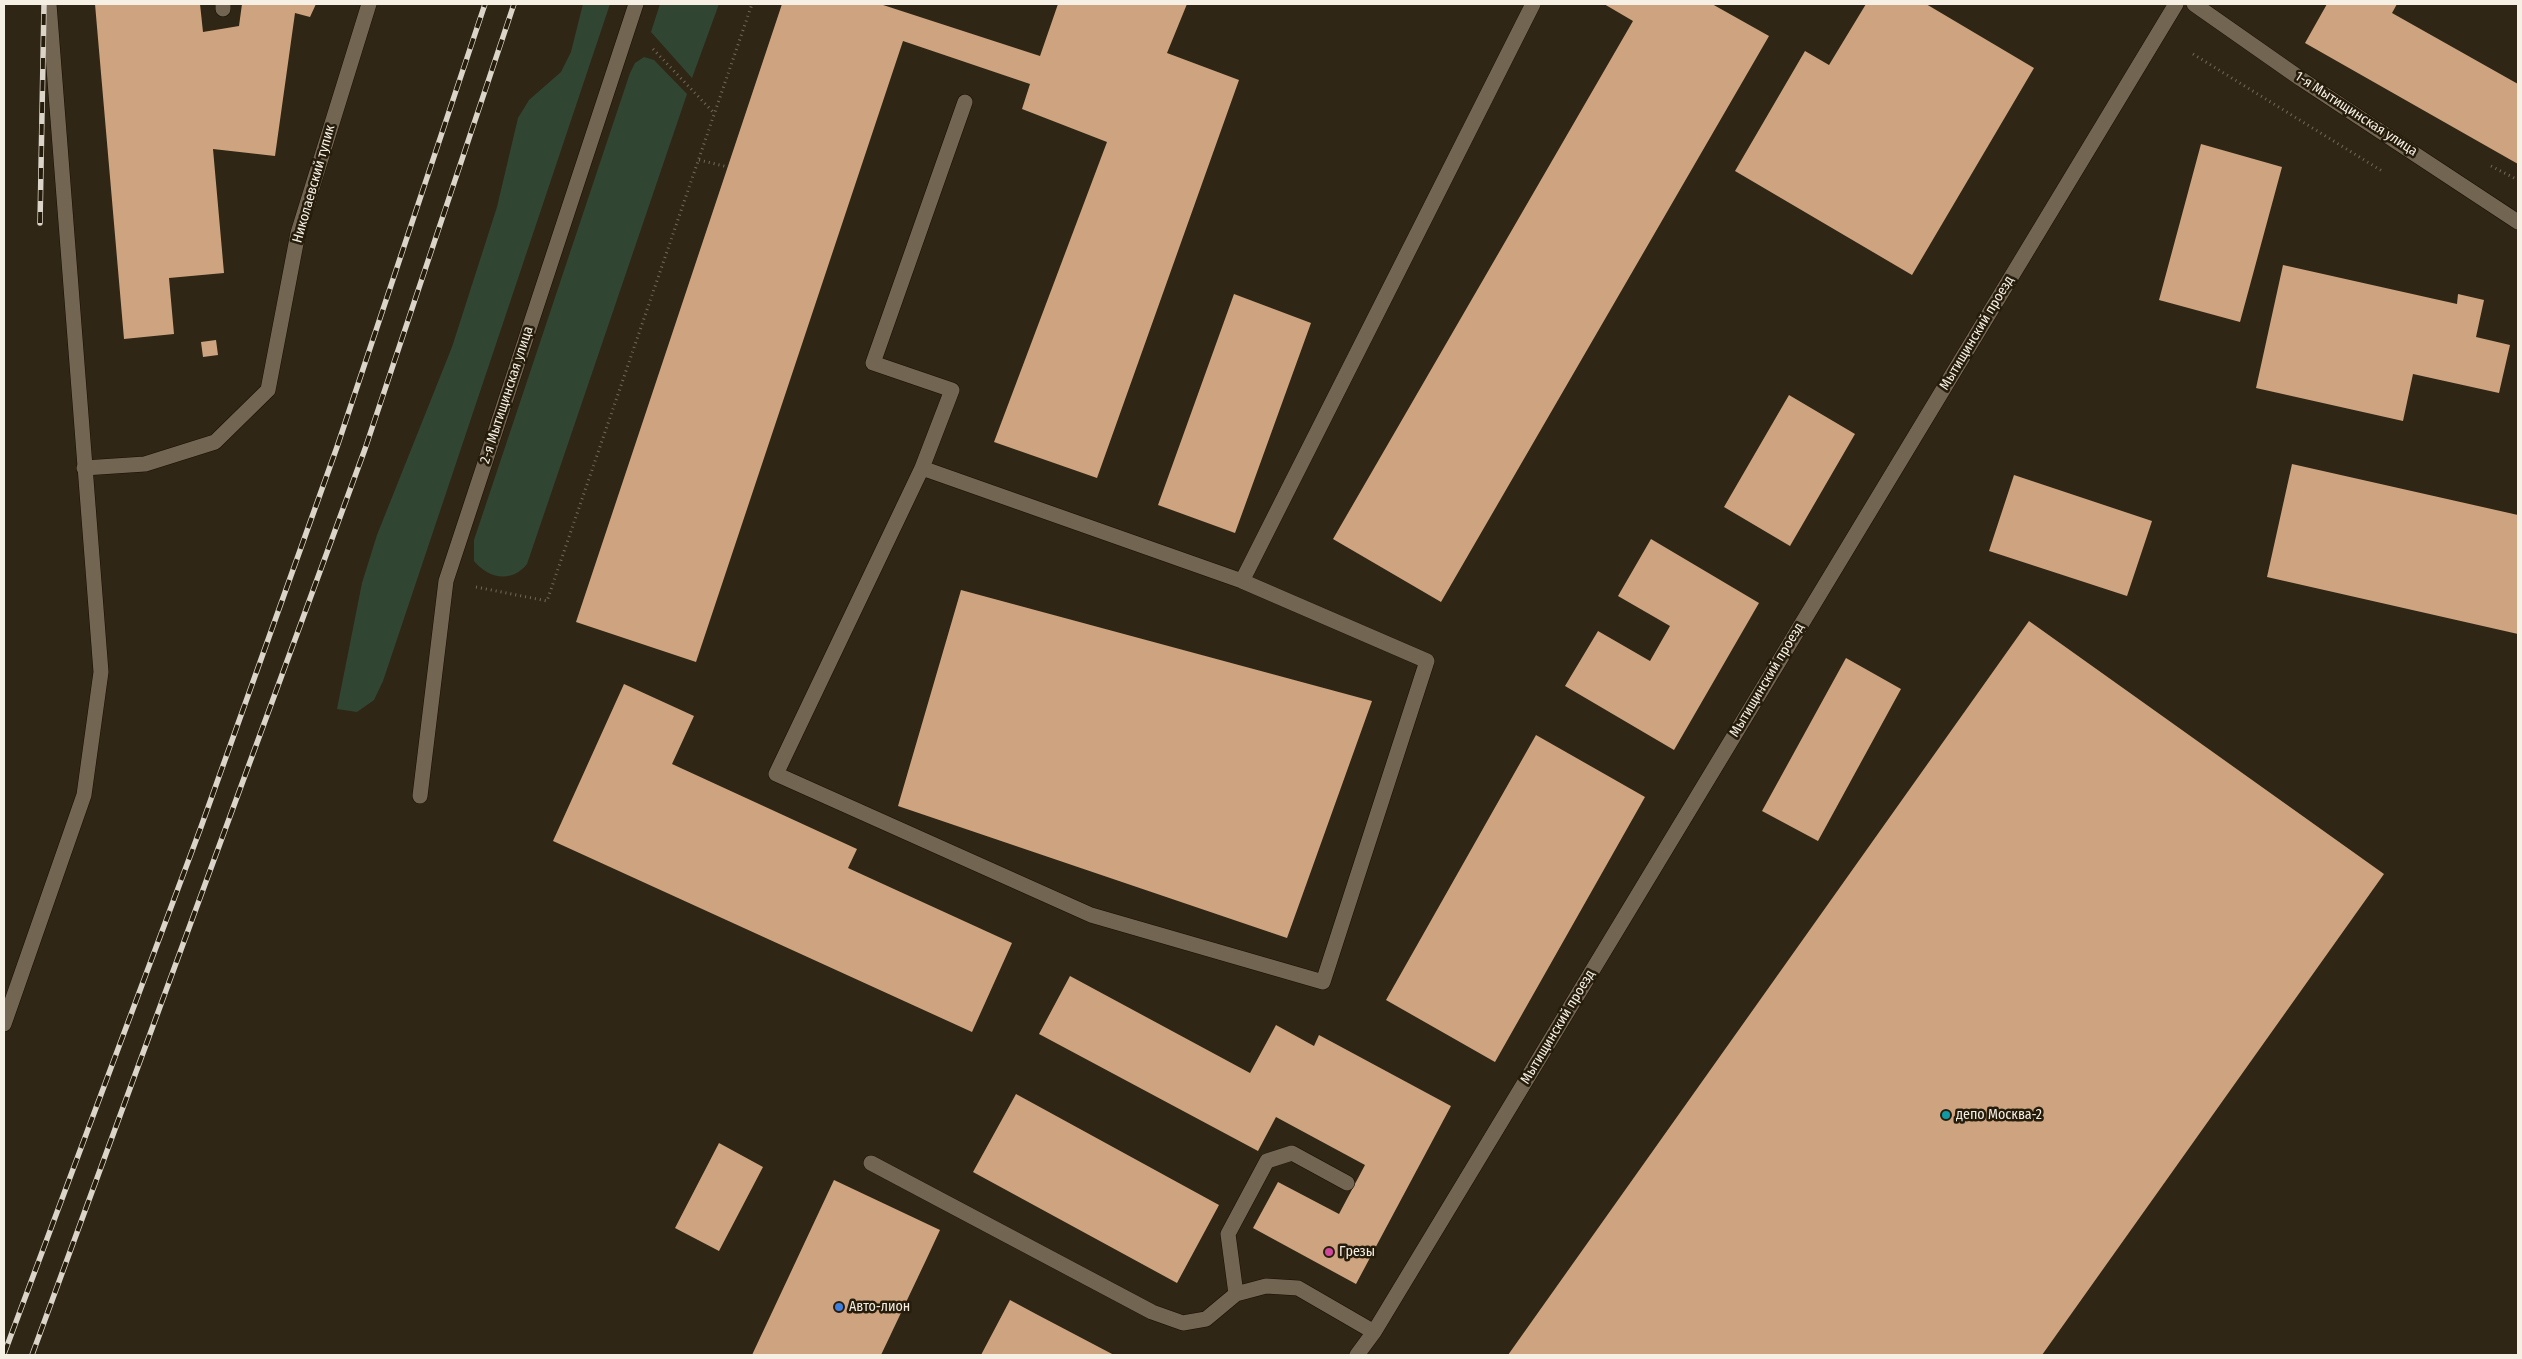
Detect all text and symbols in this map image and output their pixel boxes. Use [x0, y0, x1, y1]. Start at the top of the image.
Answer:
street label: 1-я Мытищинская улица [2292, 68, 2420, 160]
street label: Николаевский тупик [289, 123, 339, 245]
street label: Мытищинский проезд [1936, 273, 2018, 393]
street label: 2-я Мытищинская улица [477, 324, 537, 466]
street label: Мытищинский проезд [1726, 620, 1808, 740]
street label: Мытищинский проезд [1517, 967, 1599, 1087]
place label: депо Москва-2 [1956, 1107, 2042, 1123]
marker: депо Москва-2 [1940, 1109, 1952, 1121]
place label: Грезы [1339, 1244, 1375, 1260]
marker: Грезы [1323, 1246, 1335, 1258]
place label: Авто-лион [849, 1299, 910, 1315]
marker: Авто-лион [833, 1301, 845, 1313]

